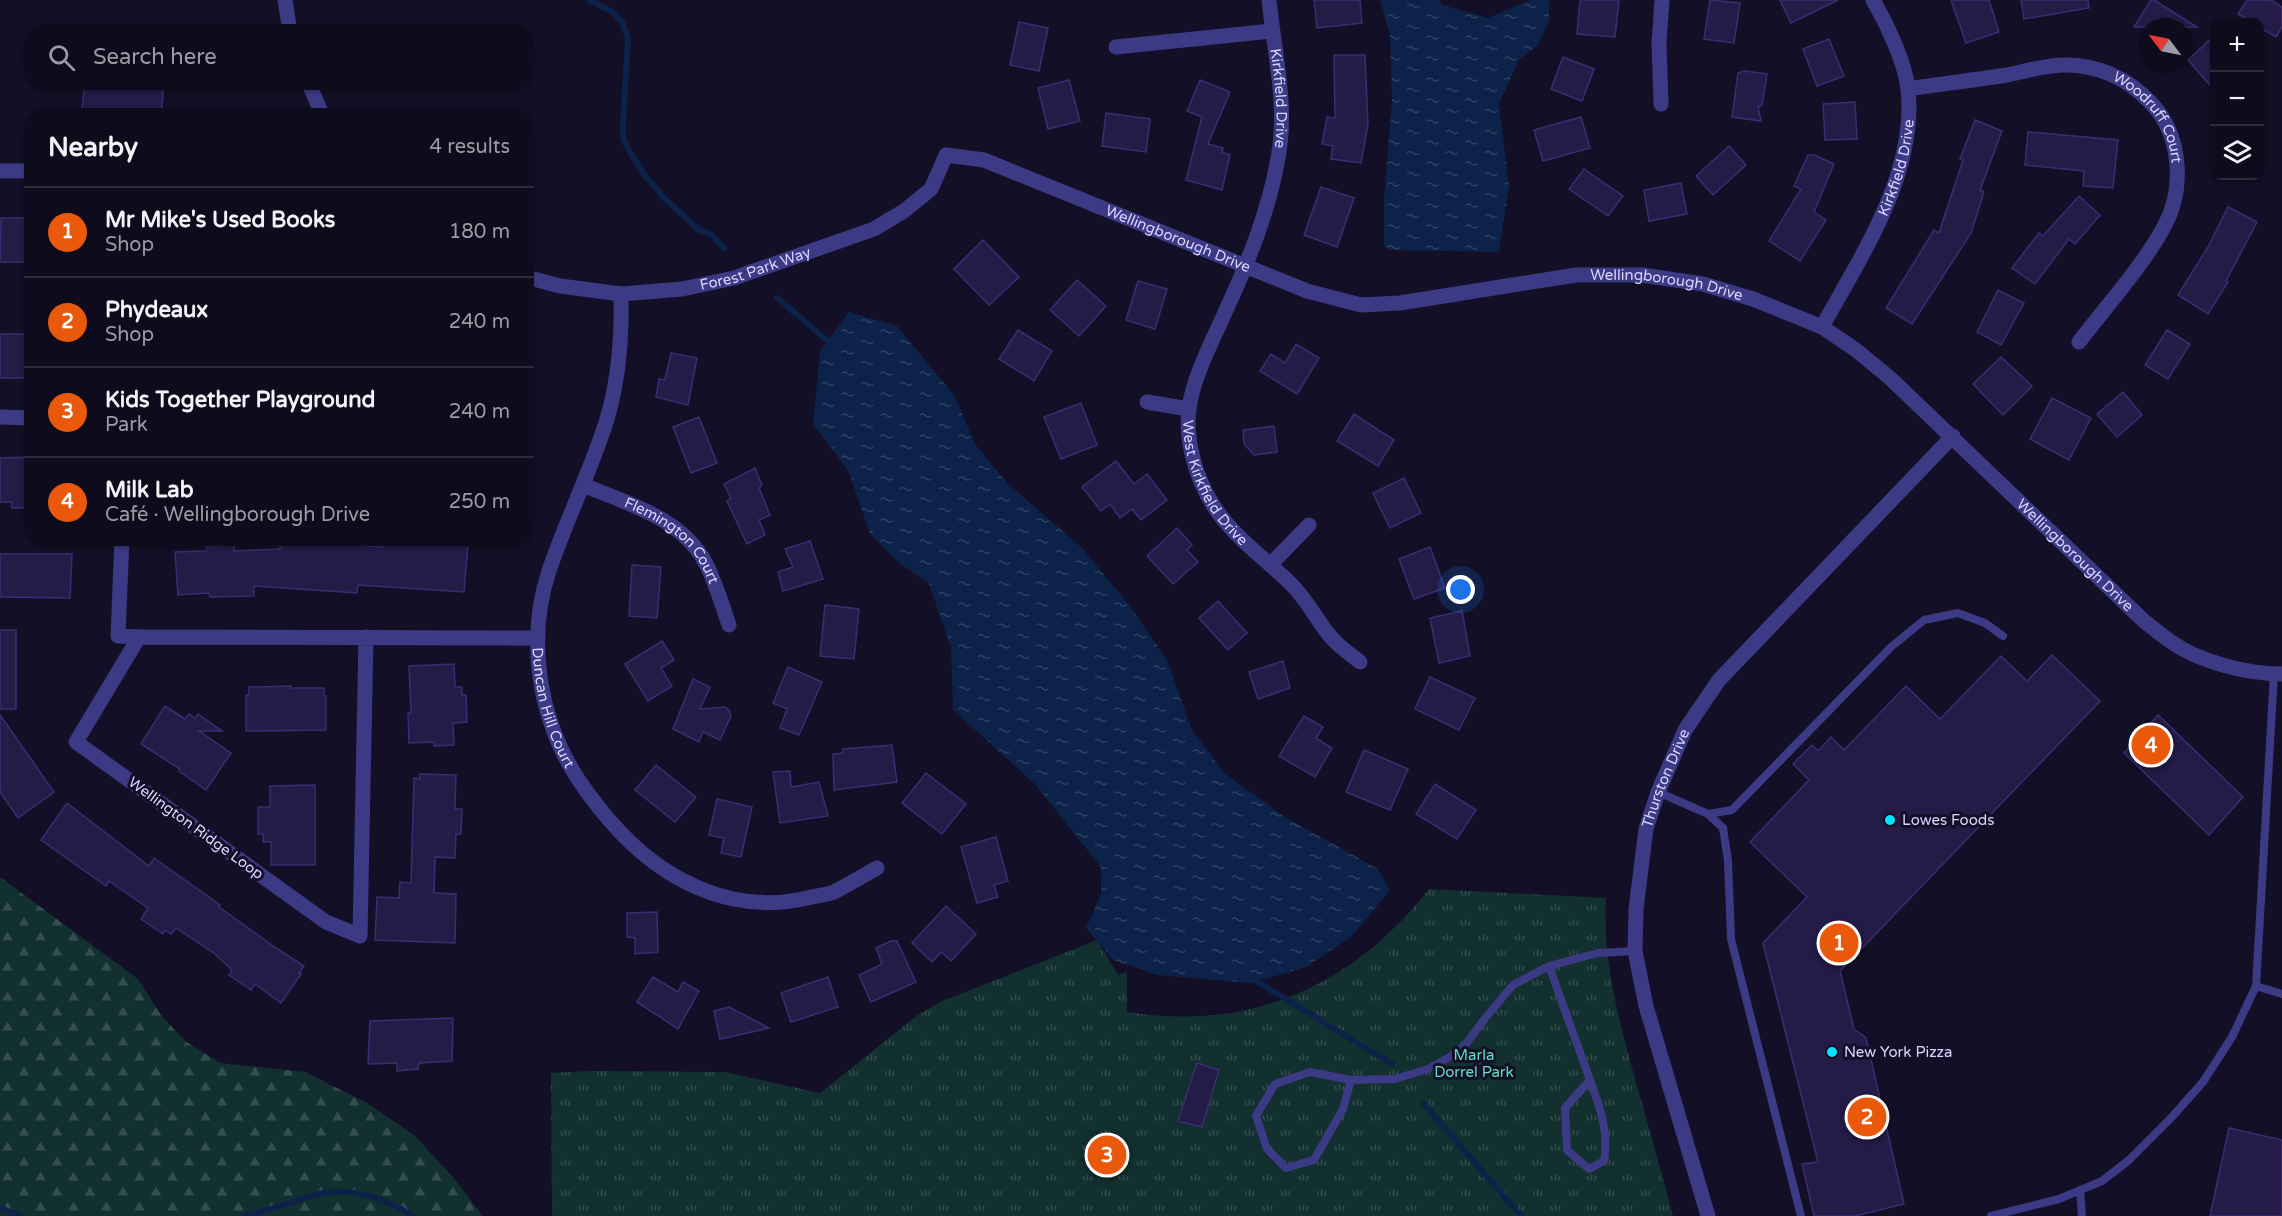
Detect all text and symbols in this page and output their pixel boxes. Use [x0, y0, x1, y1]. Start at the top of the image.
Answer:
north arrow [2138, 18, 2192, 72]
map controls [2210, 18, 2264, 180]
button: + [2210, 18, 2264, 72]
search box [24, 24, 534, 90]
icon: search [45, 41, 78, 74]
text: Search here [93, 44, 217, 70]
street label: Kirkfield Drive [1266, 47, 1291, 149]
street label: Woodruff Court [2110, 68, 2186, 164]
button: − [2210, 72, 2264, 126]
street label: Kirkfield Drive [1874, 119, 1918, 219]
button: layers [2210, 126, 2264, 180]
text: Nearby [48, 132, 138, 163]
text: 4 results [430, 135, 510, 159]
street label: Wellingborough Drive [1103, 201, 1253, 276]
text: Mr Mike's Used Books [105, 207, 335, 233]
text: 1 [61, 220, 74, 244]
text: 180 m [449, 220, 510, 244]
text: Shop [105, 233, 154, 257]
street label: Forest Park Way [698, 243, 813, 294]
street label: Wellingborough Drive [1590, 266, 1745, 305]
text: Phydeaux [105, 297, 208, 323]
text: 2 [61, 310, 74, 334]
text: 240 m [449, 310, 510, 334]
text: Shop [105, 323, 154, 347]
text: Kids Together Playground [105, 387, 375, 413]
text: 3 [61, 400, 74, 424]
text: 240 m [449, 400, 510, 424]
text: Park [105, 413, 148, 437]
street label: West Kirkfield Drive [1179, 420, 1252, 549]
text: Milk Lab [105, 477, 194, 503]
text: 4 [61, 490, 74, 514]
text: 250 m [449, 490, 510, 514]
street label: Flemington Court [622, 493, 723, 587]
street label: Wellingborough Drive [2013, 495, 2137, 615]
text: Café · Wellingborough Drive [105, 503, 370, 527]
your location [1446, 575, 1475, 604]
street label: Duncan Hill Court [529, 647, 579, 771]
pin: 4 [2132, 722, 2170, 768]
street label: Thurston Drive [1638, 726, 1693, 830]
street label: Wellington Ridge Loop [125, 773, 267, 883]
place label: Lowes Foods [1902, 811, 1994, 829]
marker: Lowes Foods [1883, 813, 1897, 827]
pin: 1 [1820, 920, 1858, 966]
place label: New York Pizza [1844, 1043, 1953, 1061]
marker: New York Pizza [1825, 1045, 1839, 1059]
park label: Marla Dorrel Park [1434, 1046, 1514, 1081]
pin: 2 [1848, 1094, 1886, 1140]
pin: 3 [1088, 1132, 1126, 1178]

